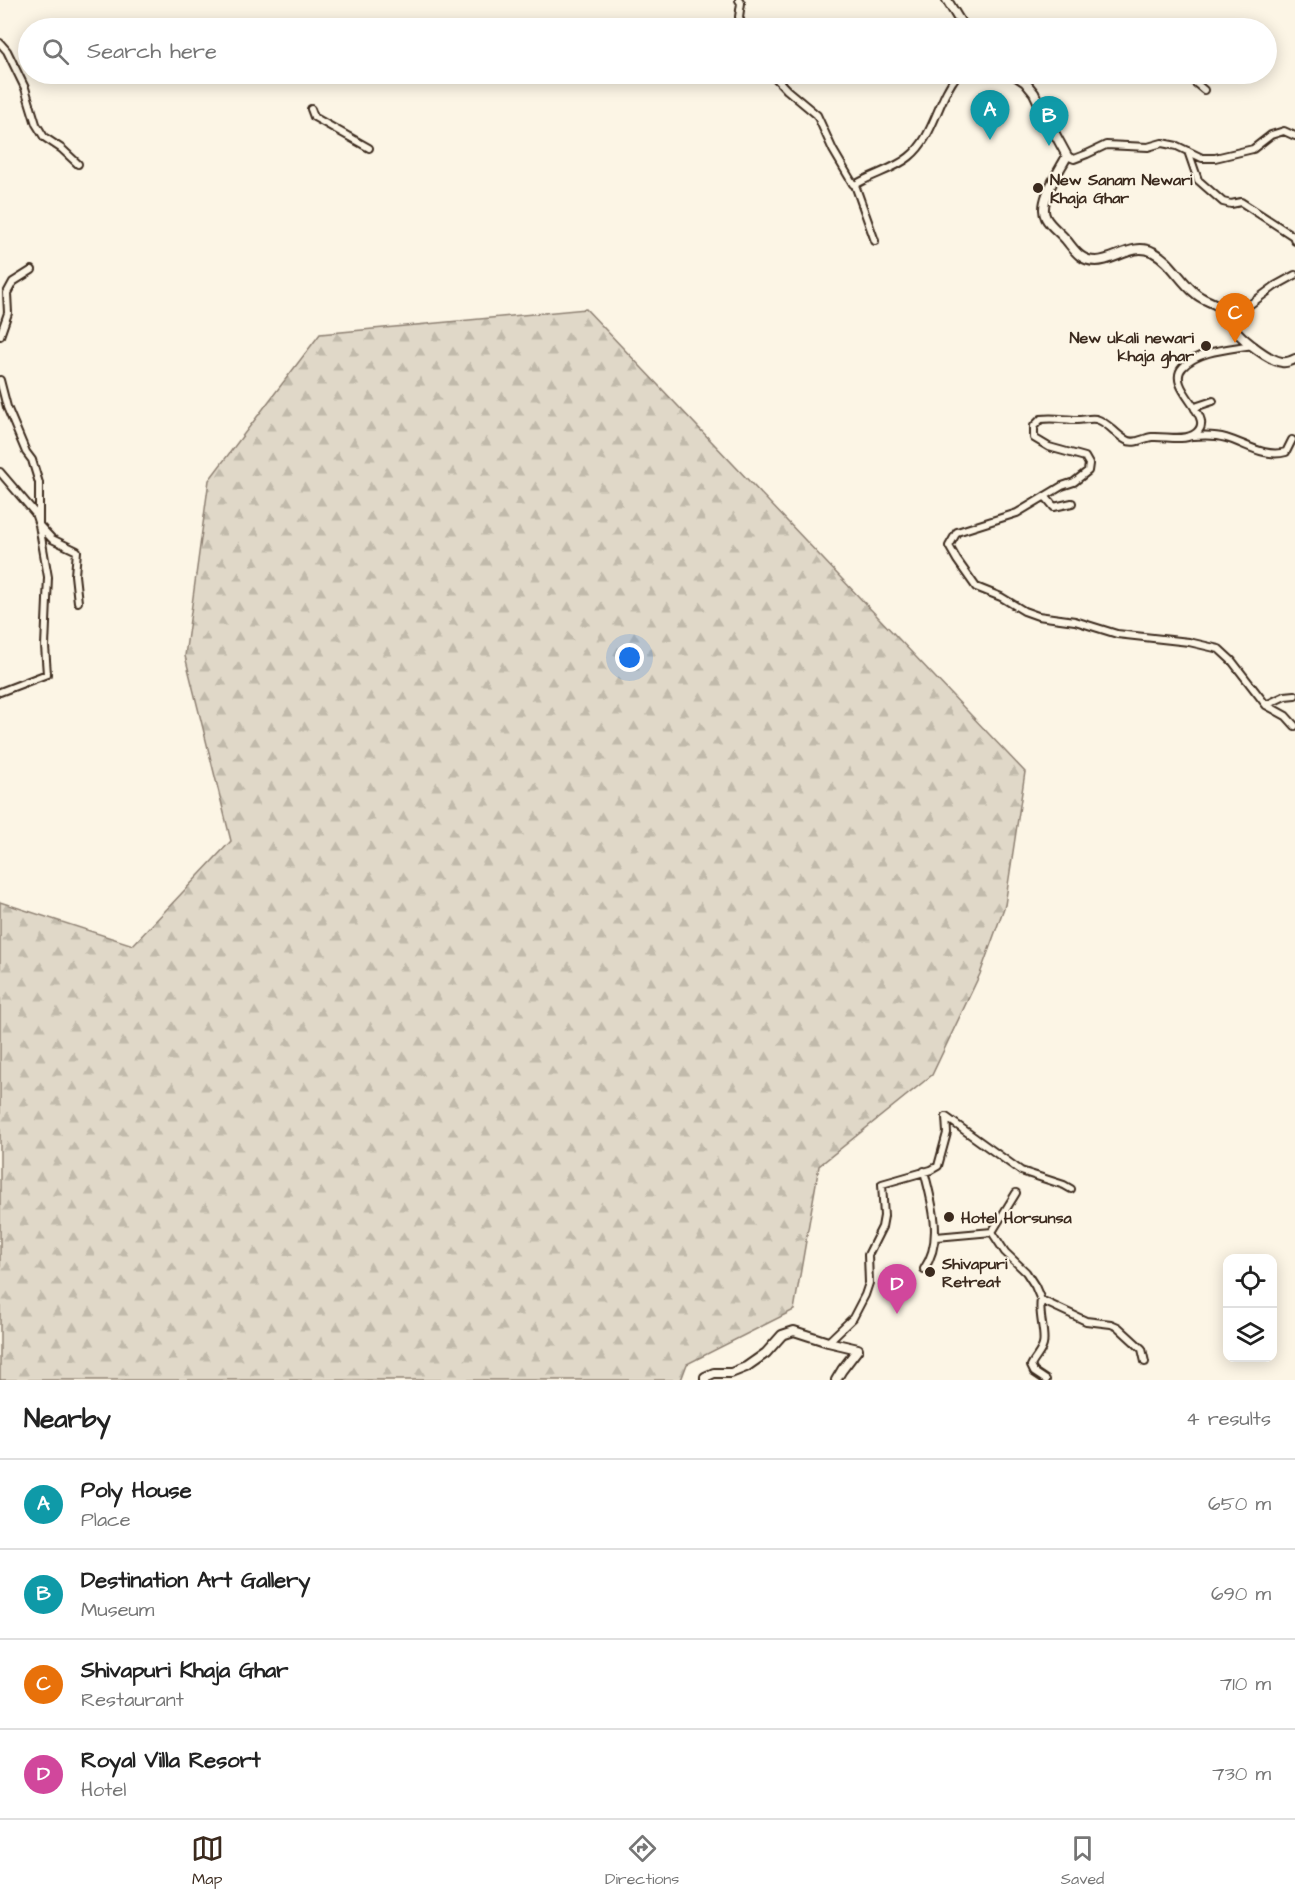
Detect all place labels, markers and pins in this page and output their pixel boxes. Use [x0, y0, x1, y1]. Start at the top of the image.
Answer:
pin: A [970, 90, 1010, 140]
pin: B [1030, 96, 1068, 146]
place label: New Sanam Newari Khaja Ghar [1050, 169, 1193, 209]
marker: New Sanam Newari Khaja Ghar [1031, 181, 1045, 195]
pin: C [1216, 294, 1254, 343]
place label: New ukali newari khaja ghar [1070, 327, 1195, 369]
marker: New ukali newari khaja ghar [1199, 339, 1213, 353]
place label: Hotel Horsunsa [961, 1207, 1072, 1229]
marker: Hotel Horsunsa [942, 1210, 956, 1224]
place label: Shivapuri Retreat [941, 1253, 1008, 1293]
pin: D [878, 1264, 916, 1314]
marker: Shivapuri Retreat [923, 1265, 937, 1279]

